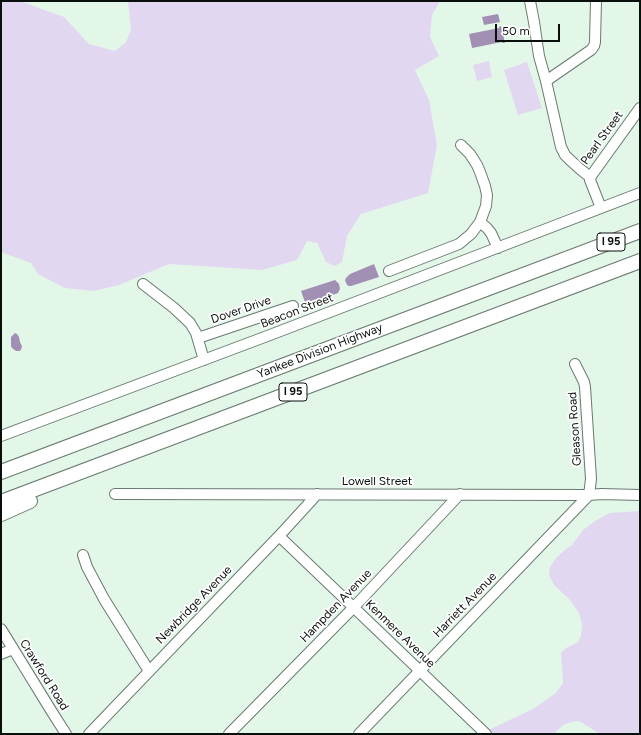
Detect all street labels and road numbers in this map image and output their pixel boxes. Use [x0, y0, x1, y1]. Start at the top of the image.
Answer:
street label: Pearl Street [578, 108, 626, 168]
road number: I 95 [597, 233, 625, 251]
street label: Beacon Street [259, 291, 335, 331]
street label: Dover Drive [209, 293, 273, 327]
street label: Yankee Division Highway [255, 320, 385, 382]
road number: I 95 [279, 383, 307, 401]
street label: Gleason Road [565, 391, 585, 467]
street label: Lowell Street [342, 474, 412, 488]
street label: Newbridge Avenue [153, 563, 235, 647]
street label: Hampden Avenue [297, 566, 375, 646]
street label: Harriett Avenue [430, 569, 500, 641]
street label: Kenmere Avenue [362, 597, 438, 671]
street label: Crawford Road [16, 637, 72, 713]

